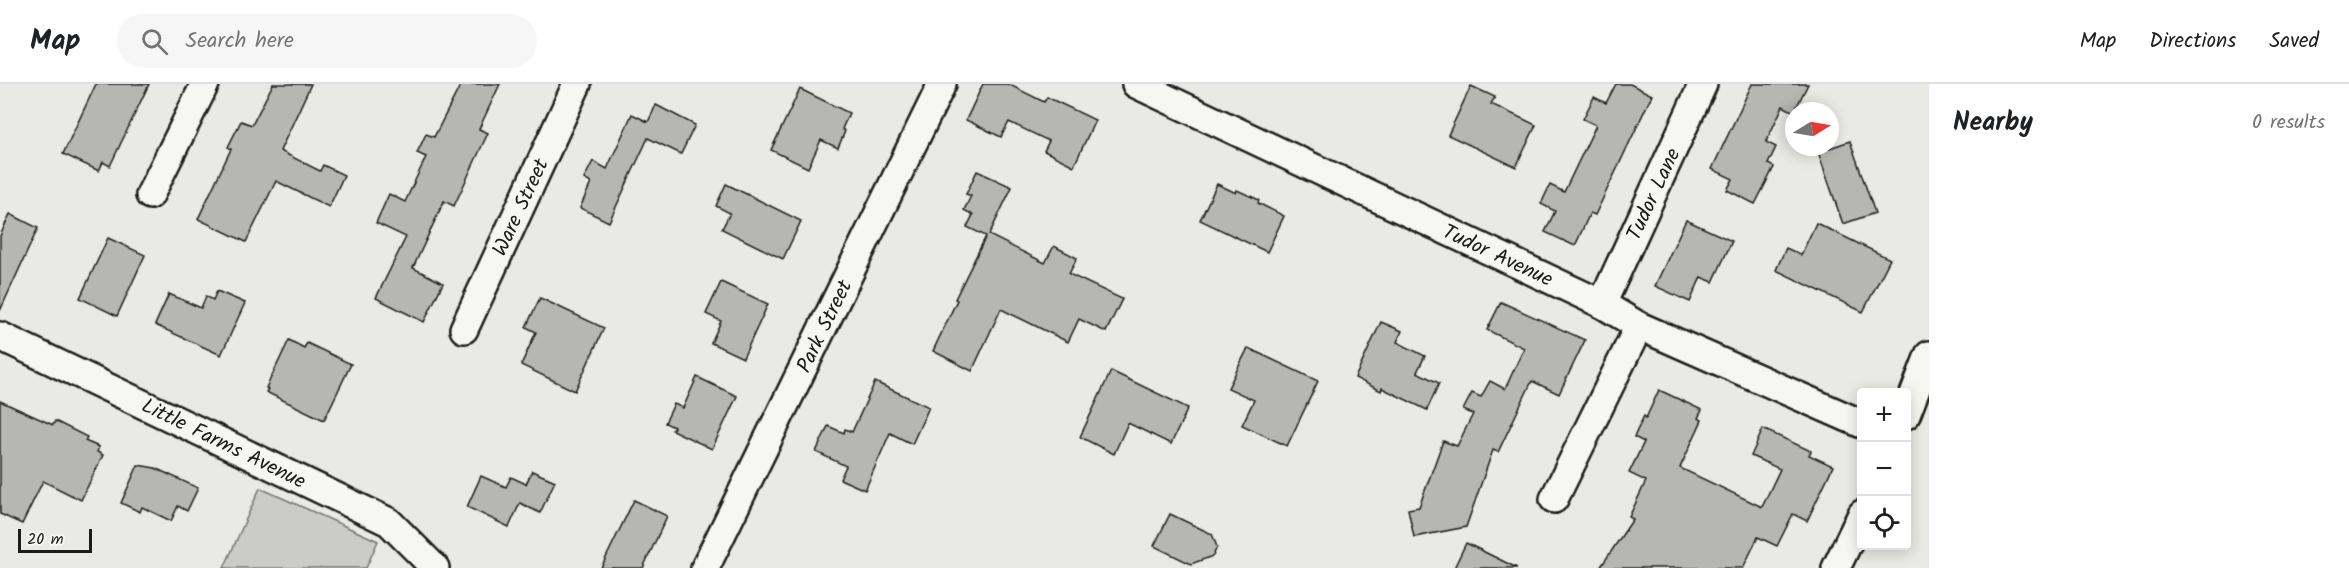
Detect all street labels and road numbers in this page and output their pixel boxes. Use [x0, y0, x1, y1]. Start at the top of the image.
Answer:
street label: Tudor Lane [1619, 142, 1690, 246]
street label: Ware Street [484, 153, 559, 262]
street label: Tudor Avenue [1437, 216, 1559, 297]
street label: Park Street [789, 274, 862, 379]
street label: Little Farms Avenue [135, 390, 312, 499]

